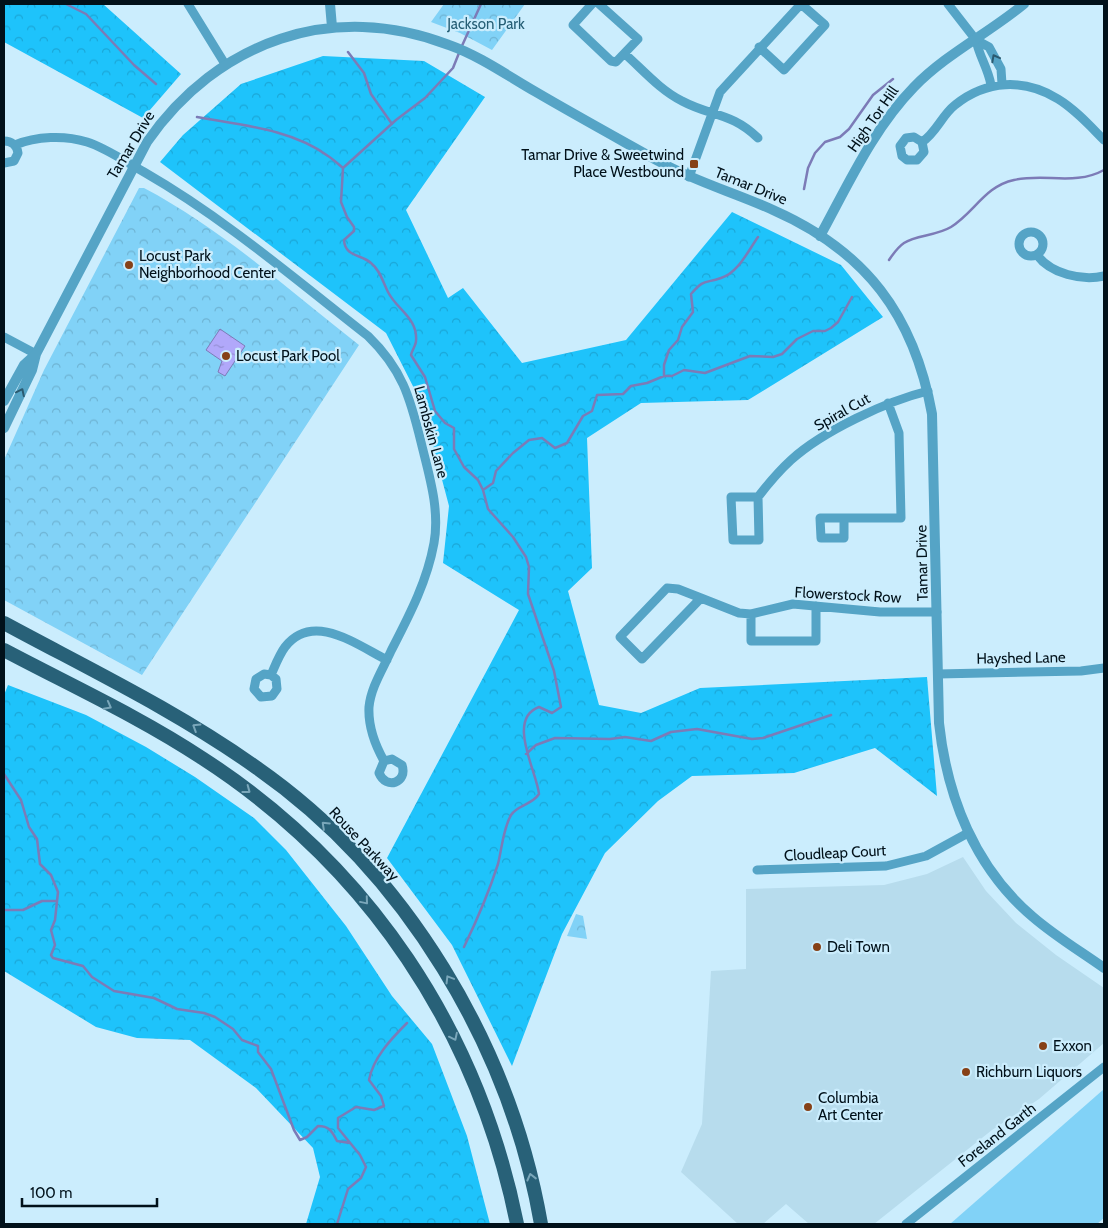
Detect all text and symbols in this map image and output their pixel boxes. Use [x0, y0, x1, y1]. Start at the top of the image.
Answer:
park label: Jackson Park [446, 15, 525, 33]
one-way arrow [991, 54, 1001, 63]
street label: High Tor Hill [844, 82, 903, 155]
street label: Tamar Drive [104, 107, 159, 182]
place label: Tamar Drive & Sweetwind Place Westbound [521, 146, 684, 181]
marker: Tamar Drive & Sweetwind Place Westbound [688, 158, 700, 170]
street label: Tamar Drive [712, 163, 790, 209]
place label: Locust Park Neighborhood Center [139, 247, 276, 282]
marker: Locust Park Neighborhood Center [123, 259, 135, 271]
place label: Locust Park Pool [236, 347, 340, 365]
marker: Locust Park Pool [220, 350, 232, 362]
street label: Lambskin Lane [410, 384, 452, 480]
one-way arrow [15, 388, 25, 397]
street label: Spiral Cut [811, 389, 873, 435]
street label: Tamar Drive [912, 524, 932, 601]
street label: Flowerstock Row [794, 583, 902, 607]
street label: Hayshed Lane [976, 648, 1066, 668]
one-way arrow [103, 699, 112, 709]
one-way arrow [193, 724, 202, 734]
one-way arrow [241, 784, 251, 793]
street label: Rouse Parkway [325, 803, 403, 885]
one-way arrow [322, 822, 331, 831]
street label: Cloudleap Court [784, 841, 886, 865]
one-way arrow [359, 895, 368, 904]
place label: Deli Town [827, 938, 890, 956]
marker: Deli Town [811, 941, 823, 953]
one-way arrow [445, 975, 455, 984]
one-way arrow [447, 1032, 458, 1041]
place label: Exxon [1053, 1037, 1092, 1055]
marker: Exxon [1037, 1040, 1049, 1052]
place label: Richburn Liquors [976, 1063, 1082, 1081]
marker: Richburn Liquors [960, 1066, 972, 1078]
place label: Columbia Art Center [818, 1089, 883, 1124]
street label: Foreland Garth [955, 1099, 1039, 1171]
marker: Columbia Art Center [802, 1101, 814, 1113]
one-way arrow [526, 1173, 536, 1181]
scale bar [22, 1176, 158, 1208]
text: 100 m [30, 1184, 72, 1202]

